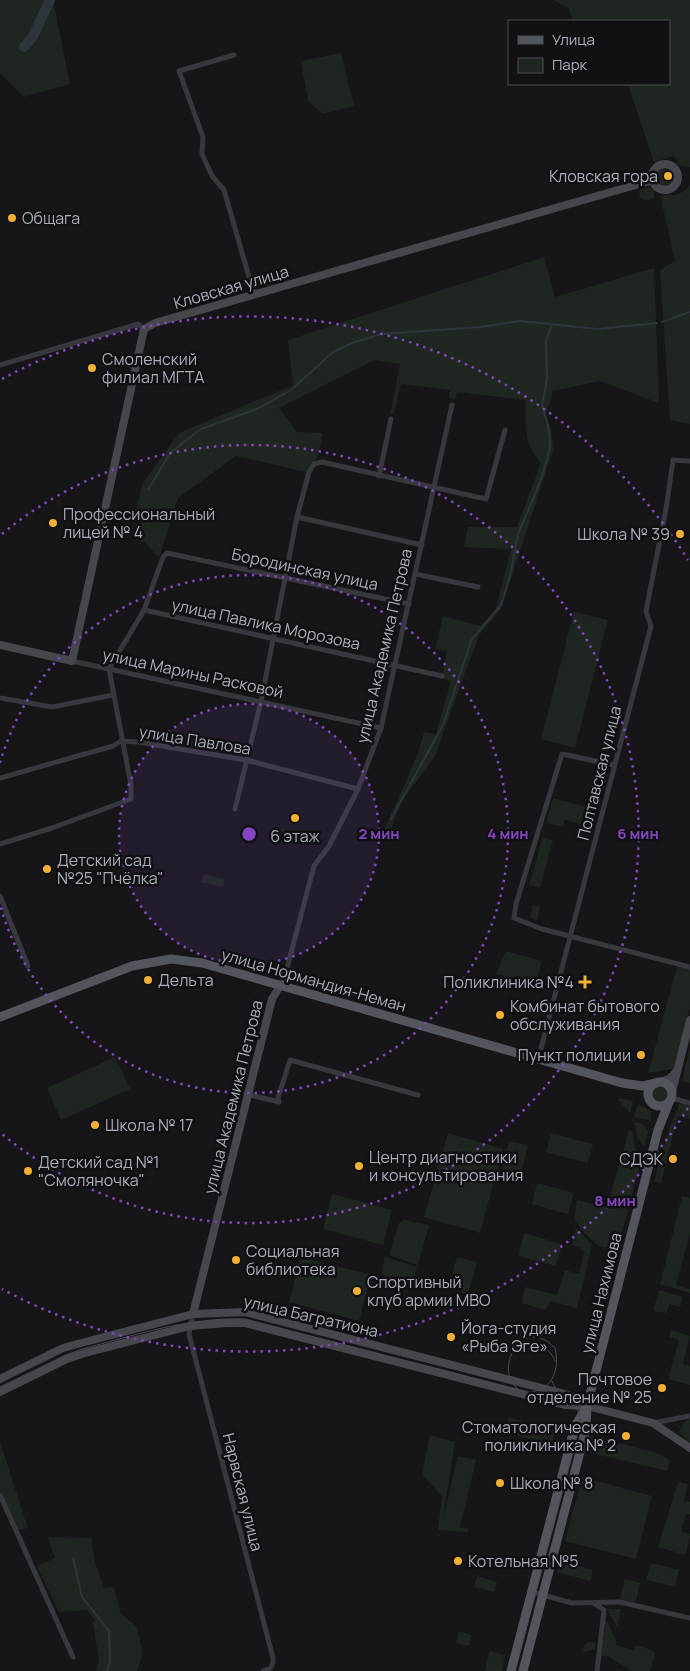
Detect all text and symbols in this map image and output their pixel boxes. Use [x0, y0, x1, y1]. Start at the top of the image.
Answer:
legend [508, 20, 670, 85]
text: Улица [552, 29, 595, 50]
text: Парк [552, 54, 588, 75]
place label: Кловская гора [549, 165, 658, 187]
marker: Кловская гора [662, 170, 674, 182]
place label: Общага [22, 207, 80, 229]
marker: Общага [6, 212, 18, 224]
street label: Кловская улица [171, 260, 291, 314]
place label: Смоленский филиал МГТА [102, 348, 204, 388]
marker: Смоленский филиал МГТА [86, 362, 98, 374]
place label: Профессиональный лицей № 4 [63, 503, 215, 543]
marker: Профессиональный лицей № 4 [47, 517, 59, 529]
place label: Школа № 39 [577, 523, 670, 545]
marker: Школа № 39 [674, 528, 686, 540]
street label: Бородинская улица [230, 543, 380, 595]
street label: улица Академика Петрова [351, 547, 417, 745]
street label: улица Павлика Морозова [170, 593, 362, 655]
street label: улица Марины Расковой [100, 643, 286, 703]
street label: Полтавская улица [572, 703, 626, 843]
street label: улица Павлова [137, 720, 253, 760]
marker: 6 этаж [289, 812, 301, 824]
text: 2 мин [358, 823, 400, 844]
text: 4 мин [487, 823, 529, 844]
text: 6 мин [617, 823, 659, 844]
centre of rings [240, 825, 258, 843]
place label: 6 этаж [270, 825, 321, 847]
place label: Детский сад №25 "Пчёлка" [57, 849, 164, 889]
marker: Детский сад №25 "Пчёлка" [41, 863, 53, 875]
street label: улица Нормандия-Неман [219, 943, 409, 1017]
place label: Дельта [158, 969, 214, 991]
place label: Поликлиника №4 [443, 971, 574, 993]
marker: Дельта [142, 974, 154, 986]
marker: Поликлиника №4 [578, 975, 592, 989]
place label: Комбинат бытового обслуживания [510, 995, 660, 1035]
street label: улица Академика Петрова [198, 998, 268, 1196]
marker: Комбинат бытового обслуживания [494, 1009, 506, 1021]
place label: Пункт полиции [518, 1044, 631, 1066]
marker: Пункт полиции [635, 1049, 647, 1061]
place label: Школа № 17 [105, 1114, 193, 1136]
marker: Школа № 17 [89, 1119, 101, 1131]
place label: Центр диагностики и консультирования [369, 1146, 523, 1186]
place label: СДЭК [619, 1148, 664, 1170]
place label: Детский сад №1 "Смоляночка" [38, 1151, 160, 1191]
marker: СДЭК [667, 1153, 679, 1165]
marker: Центр диагностики и консультирования [353, 1160, 365, 1172]
marker: Детский сад №1 "Смоляночка" [22, 1165, 34, 1177]
text: 8 мин [594, 1190, 636, 1211]
street label: улица Нахимова [575, 1230, 627, 1356]
place label: Социальная библиотека [246, 1240, 340, 1280]
marker: Социальная библиотека [230, 1254, 242, 1266]
place label: Спортивный клуб армии МВО [367, 1271, 491, 1311]
marker: Спортивный клуб армии МВО [351, 1285, 363, 1297]
street label: улица Багратиона [241, 1290, 381, 1342]
place label: Йога-студия «Рыба Эге» [461, 1317, 556, 1357]
marker: Йога-студия «Рыба Эге» [445, 1331, 457, 1343]
place label: Почтовое отделение № 25 [527, 1368, 652, 1408]
marker: Почтовое отделение № 25 [656, 1382, 668, 1394]
place label: Стоматологическая поликлиника № 2 [462, 1416, 616, 1456]
marker: Стоматологическая поликлиника № 2 [620, 1430, 632, 1442]
street label: Нарвская улица [218, 1431, 268, 1553]
place label: Школа № 8 [510, 1472, 593, 1494]
marker: Школа № 8 [494, 1477, 506, 1489]
place label: Котельная №5 [468, 1550, 578, 1572]
marker: Котельная №5 [452, 1555, 464, 1567]

